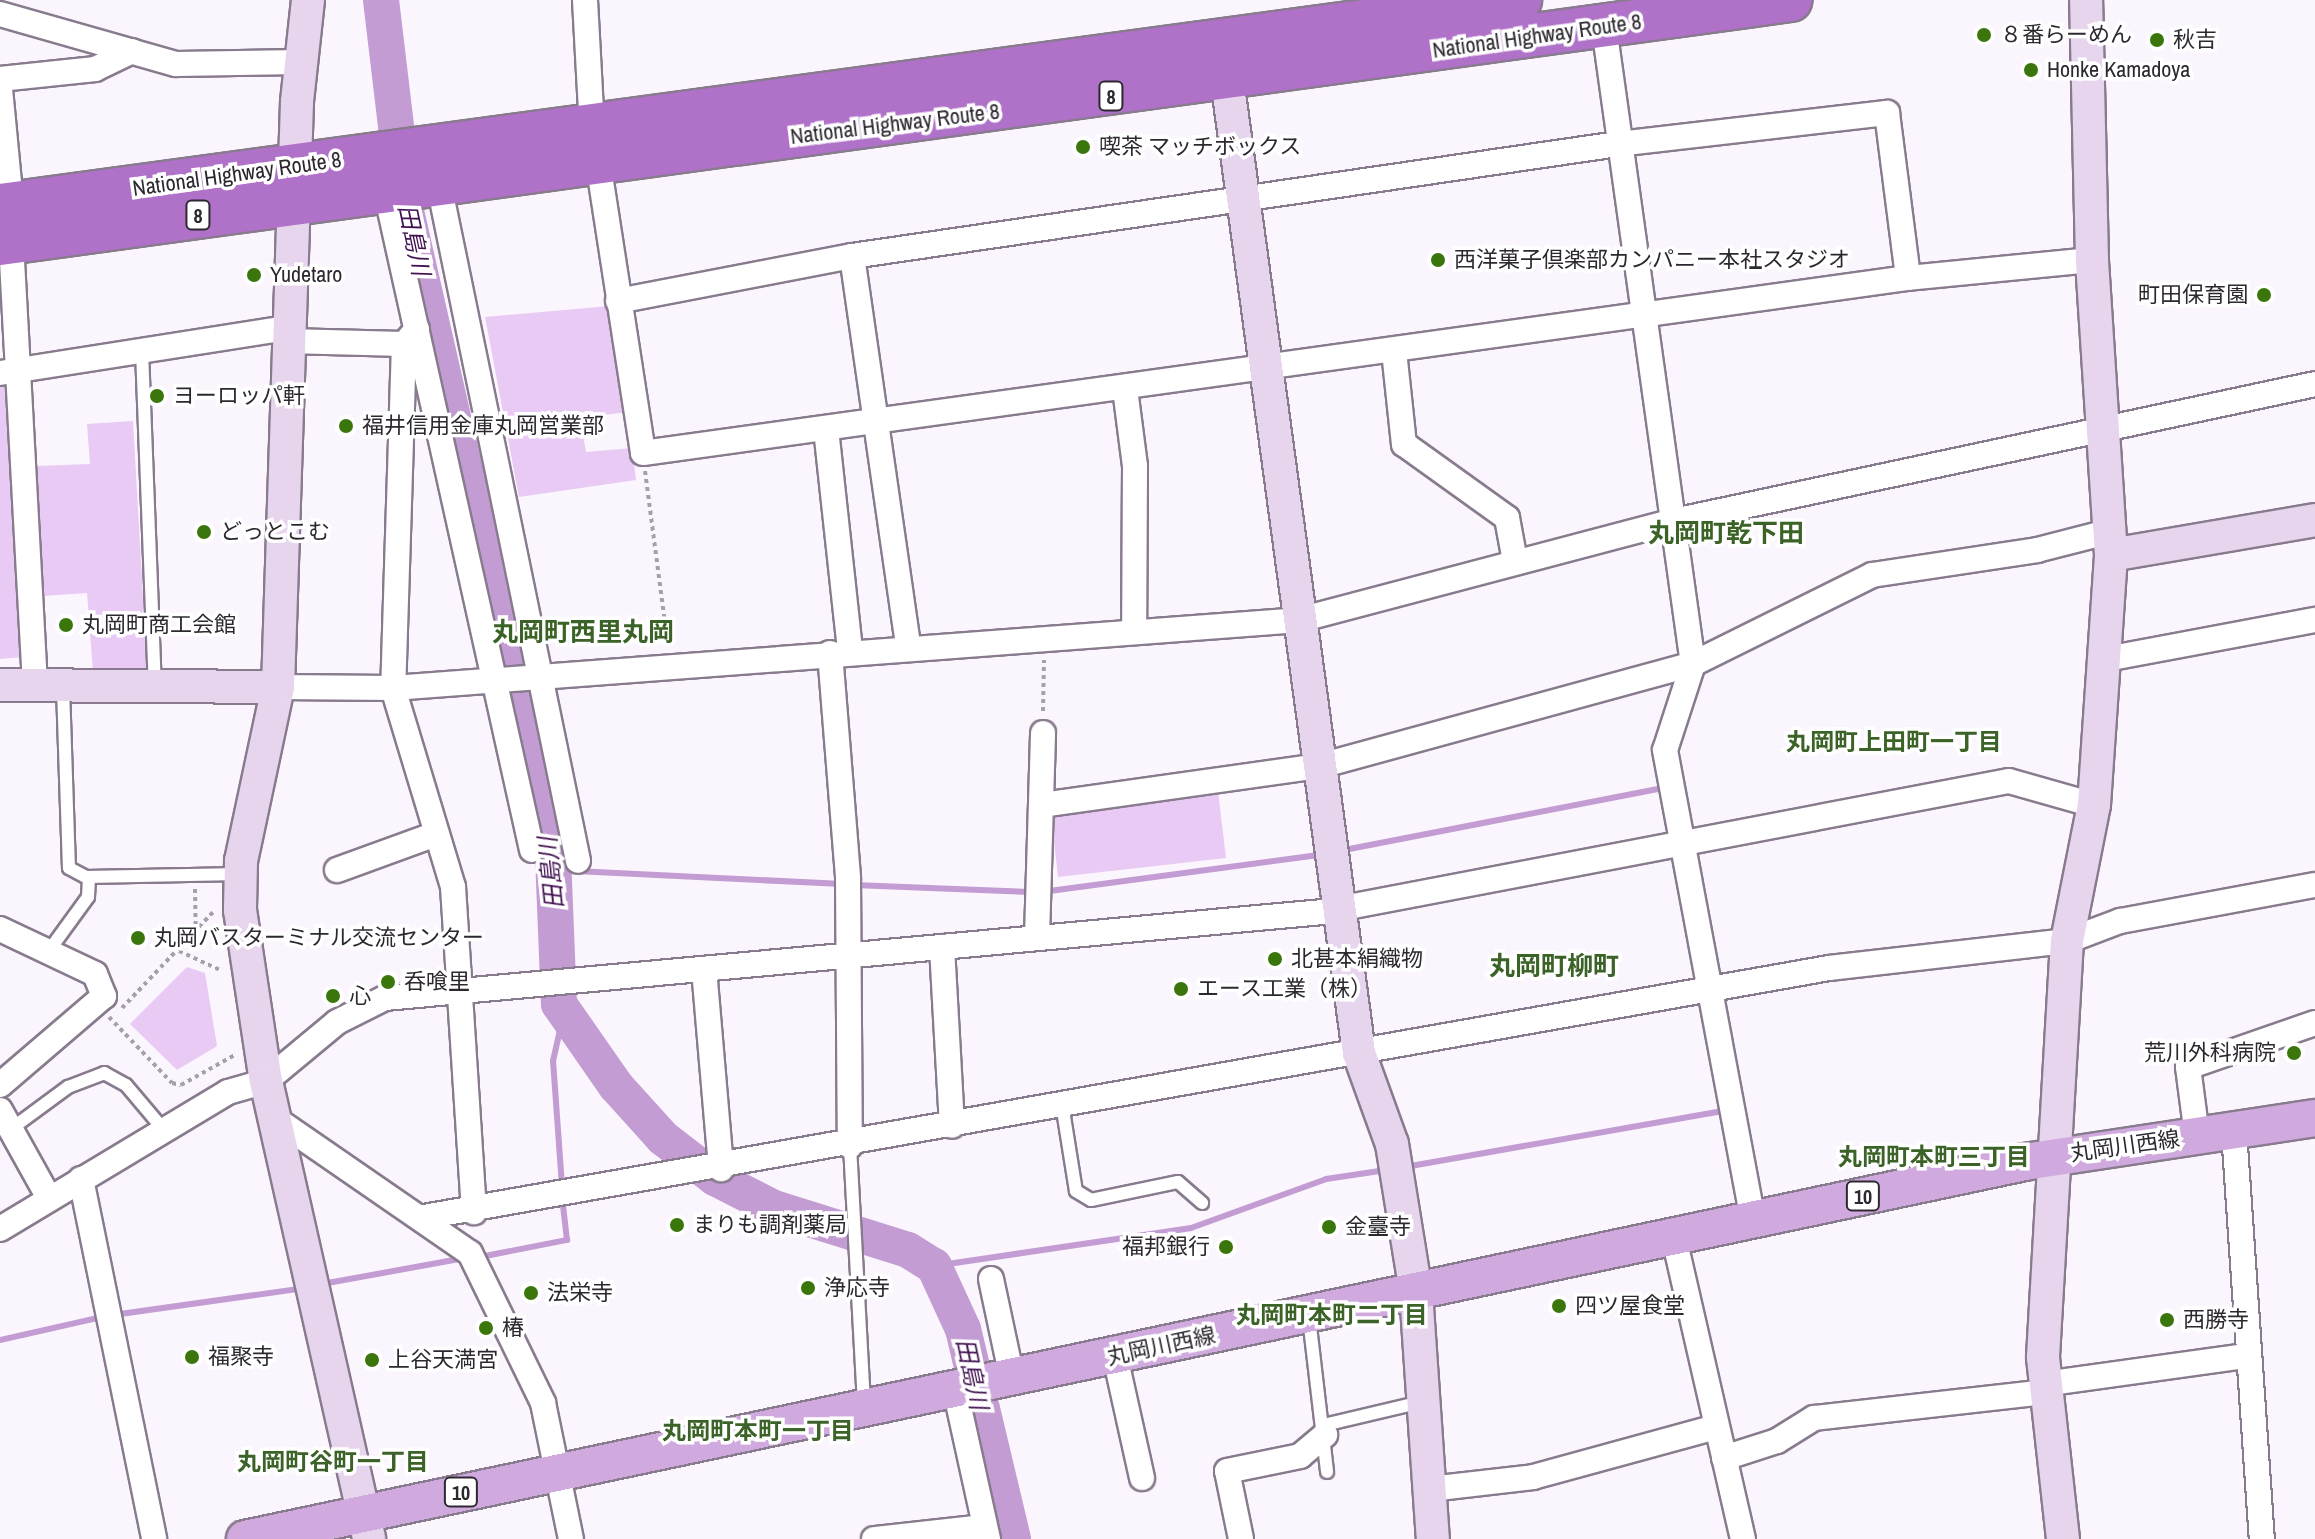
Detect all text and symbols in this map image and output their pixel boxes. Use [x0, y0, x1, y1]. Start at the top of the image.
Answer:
street label: National Highway Route 8 [1431, 8, 1643, 64]
place label: ８番らーめん [2000, 22, 2132, 48]
marker: ８番らーめん [1975, 26, 1993, 44]
place label: 秋吉 [2173, 27, 2217, 53]
marker: 秋吉 [2148, 31, 2166, 49]
place label: Honke Kamadoya [2047, 57, 2190, 83]
marker: Honke Kamadoya [2022, 61, 2040, 79]
road number: 8 [1097, 80, 1125, 112]
street label: National Highway Route 8 [789, 98, 1001, 150]
place label: 喫茶 マッチボックス [1099, 134, 1302, 160]
marker: 喫茶 マッチボックス [1074, 138, 1092, 156]
street label: National Highway Route 8 [131, 146, 343, 202]
road number: 8 [184, 199, 212, 231]
water label: 田島川 [392, 202, 436, 278]
place label: 西洋菓子倶楽部カンパニー本社スタジオ [1454, 247, 1850, 273]
marker: 西洋菓子倶楽部カンパニー本社スタジオ [1429, 251, 1447, 269]
place label: Yudetaro [270, 262, 342, 288]
marker: Yudetaro [245, 266, 263, 284]
place label: 町田保育園 [2138, 282, 2248, 308]
marker: 町田保育園 [2255, 286, 2273, 304]
place label: ヨーロッパ軒 [173, 383, 305, 409]
marker: ヨーロッパ軒 [148, 387, 166, 405]
place label: 福井信用金庫丸岡営業部 [362, 413, 604, 439]
marker: 福井信用金庫丸岡営業部 [337, 417, 355, 435]
district label: 丸岡町乾下田 [1648, 517, 1804, 549]
place label: どっとこむ [220, 519, 330, 545]
marker: どっとこむ [195, 523, 213, 541]
place label: 丸岡町商工会館 [82, 612, 236, 638]
marker: 丸岡町商工会館 [57, 616, 75, 634]
district label: 丸岡町西里丸岡 [492, 616, 674, 648]
district label: 丸岡町上田町一丁目 [1786, 728, 2002, 756]
water label: 田島川 [533, 836, 569, 910]
place label: 丸岡バスターミナル交流センター [154, 925, 484, 951]
marker: 丸岡バスターミナル交流センター [129, 929, 147, 947]
place label: 北甚本絹織物 [1291, 946, 1423, 972]
marker: 北甚本絹織物 [1266, 950, 1284, 968]
district label: 丸岡町柳町 [1489, 950, 1619, 982]
place label: 呑喰里 [404, 969, 470, 995]
marker: 呑喰里 [379, 973, 397, 991]
place label: エース工業（株） [1197, 976, 1373, 1002]
marker: エース工業（株） [1172, 980, 1190, 998]
place label: 心 [349, 983, 371, 1009]
marker: 心 [324, 987, 342, 1005]
place label: 荒川外科病院 [2144, 1040, 2276, 1066]
marker: 荒川外科病院 [2283, 1042, 2305, 1064]
street label: 丸岡川西線 [2069, 1125, 2181, 1167]
district label: 丸岡町本町三丁目 [1838, 1143, 2030, 1171]
road number: 10 [1845, 1180, 1881, 1212]
place label: まりも調剤薬局 [693, 1212, 847, 1238]
place label: 金臺寺 [1345, 1214, 1411, 1240]
marker: まりも調剤薬局 [668, 1216, 686, 1234]
marker: 金臺寺 [1320, 1218, 1338, 1236]
place label: 福邦銀行 [1122, 1234, 1210, 1260]
marker: 福邦銀行 [1217, 1238, 1235, 1256]
place label: 浄応寺 [824, 1275, 890, 1301]
marker: 浄応寺 [799, 1279, 817, 1297]
place label: 法栄寺 [547, 1280, 613, 1306]
marker: 法栄寺 [522, 1284, 540, 1302]
place label: 四ツ屋食堂 [1575, 1293, 1685, 1319]
marker: 四ツ屋食堂 [1550, 1297, 1568, 1315]
district label: 丸岡町本町二丁目 [1236, 1301, 1428, 1329]
place label: 西勝寺 [2183, 1307, 2249, 1333]
marker: 西勝寺 [2158, 1311, 2176, 1329]
place label: 椿 [502, 1315, 524, 1341]
marker: 椿 [477, 1319, 495, 1337]
street label: 丸岡川西線 [1104, 1322, 1218, 1370]
water label: 田島川 [950, 1336, 994, 1412]
place label: 福聚寺 [208, 1344, 274, 1370]
place label: 上谷天満宮 [388, 1347, 498, 1373]
marker: 福聚寺 [183, 1348, 201, 1366]
marker: 上谷天満宮 [363, 1351, 381, 1369]
district label: 丸岡町本町一丁目 [662, 1417, 854, 1445]
district label: 丸岡町谷町一丁目 [237, 1448, 429, 1476]
road number: 10 [443, 1476, 479, 1508]

